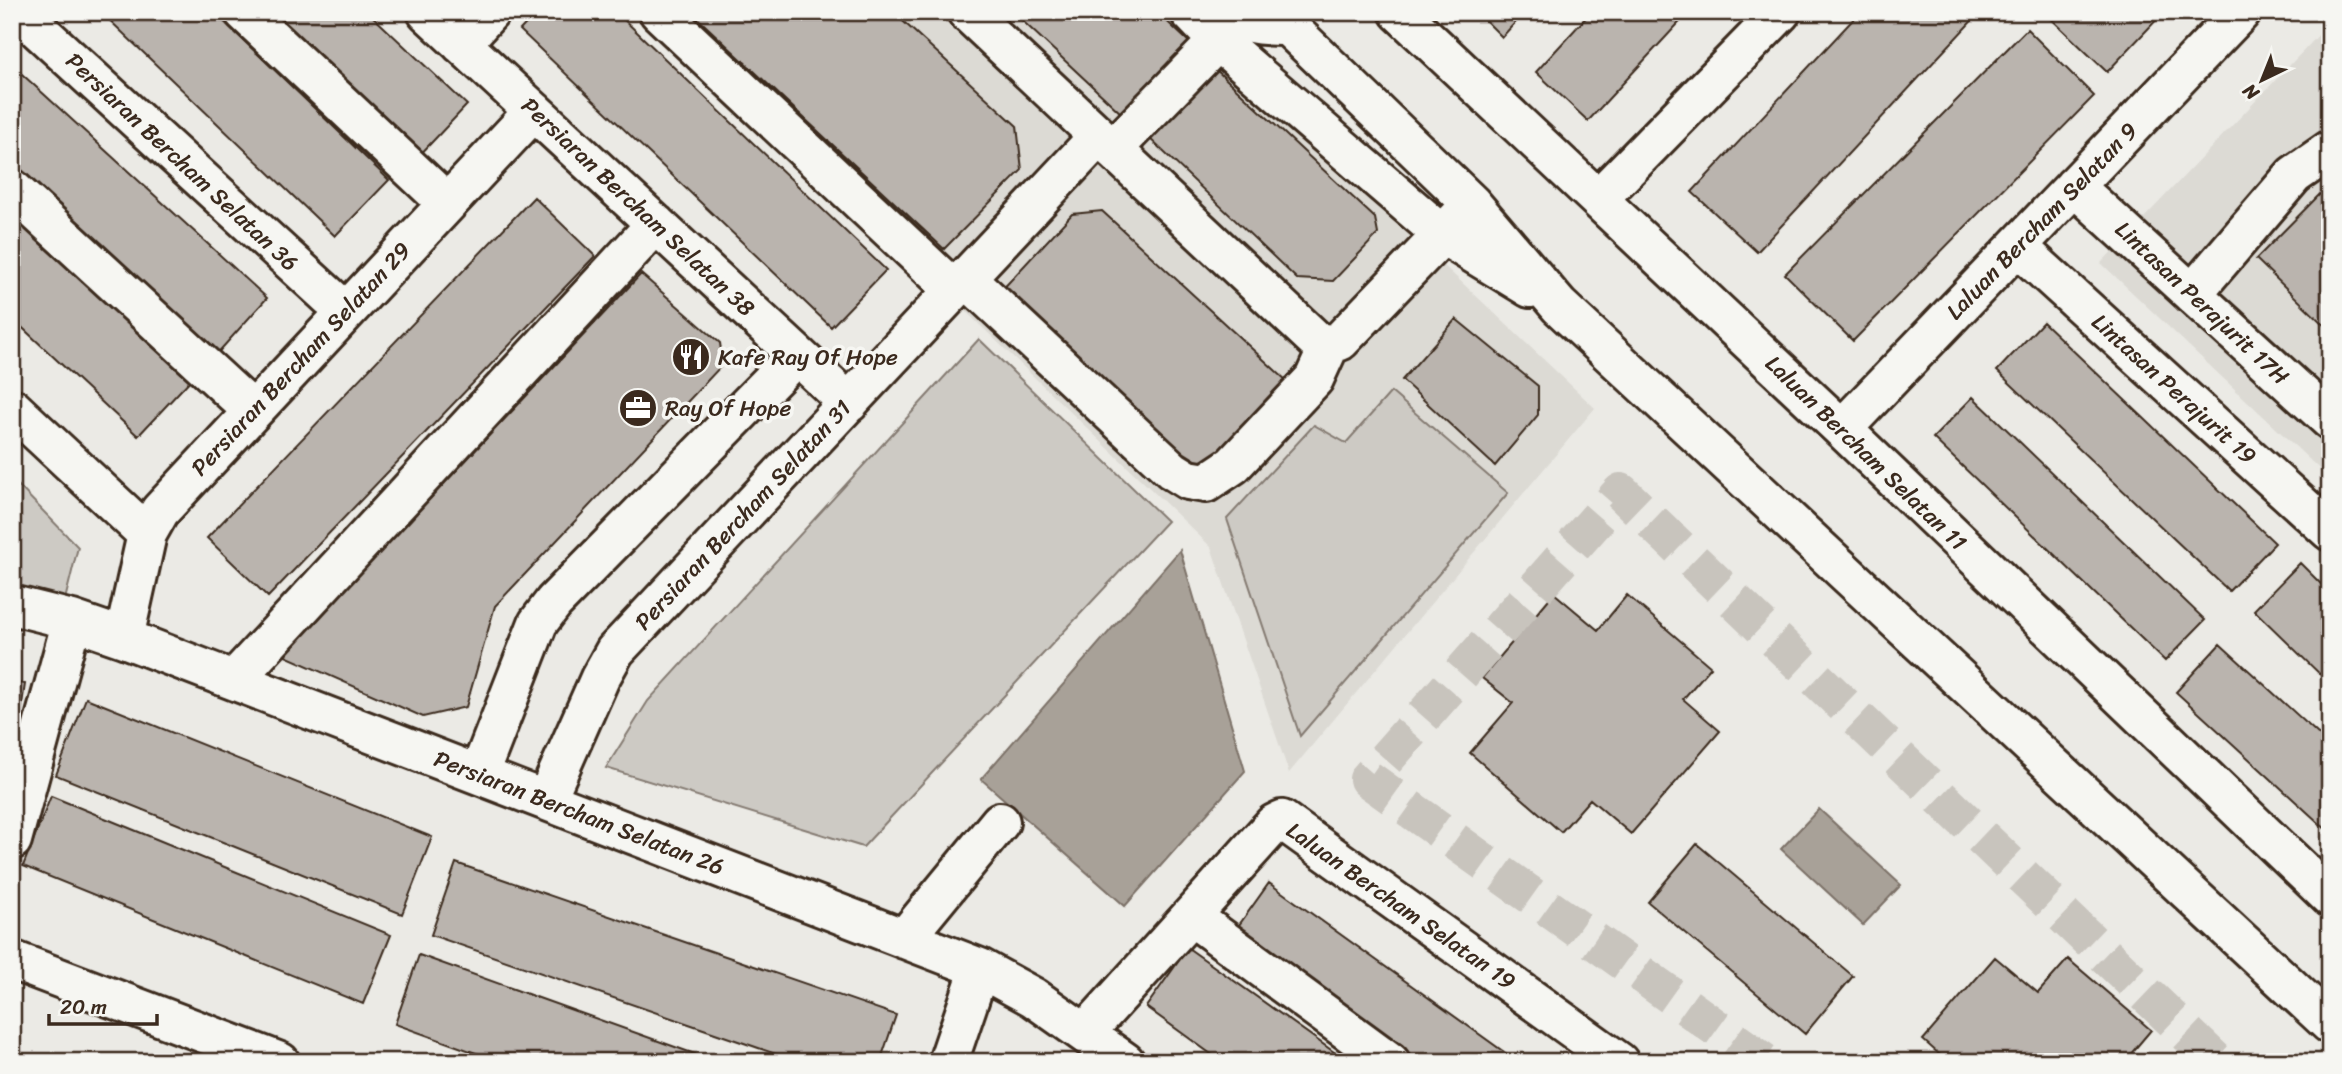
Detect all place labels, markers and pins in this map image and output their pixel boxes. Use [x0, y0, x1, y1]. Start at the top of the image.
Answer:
restaurant icon: Kafe Ray Of Hope [670, 336, 712, 378]
place label: Kafe Ray Of Hope [718, 337, 898, 378]
office icon: Ray Of Hope [617, 387, 659, 429]
place label: Ray Of Hope [665, 388, 791, 429]

